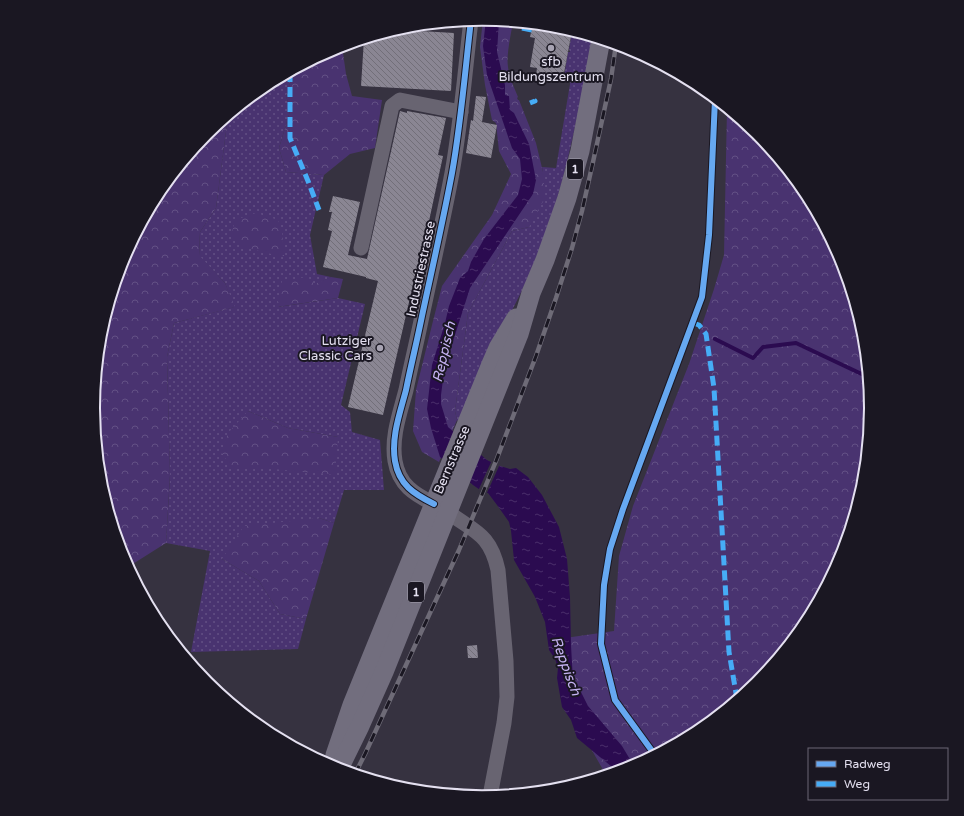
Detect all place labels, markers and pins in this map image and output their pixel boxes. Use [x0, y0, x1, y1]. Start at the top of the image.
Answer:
marker: sfb Bildungszentrum [546, 43, 556, 53]
place label: sfb Bildungszentrum [498, 54, 604, 85]
place label: Lutziger Classic Cars [299, 333, 372, 364]
marker: Lutziger Classic Cars [375, 343, 385, 353]

